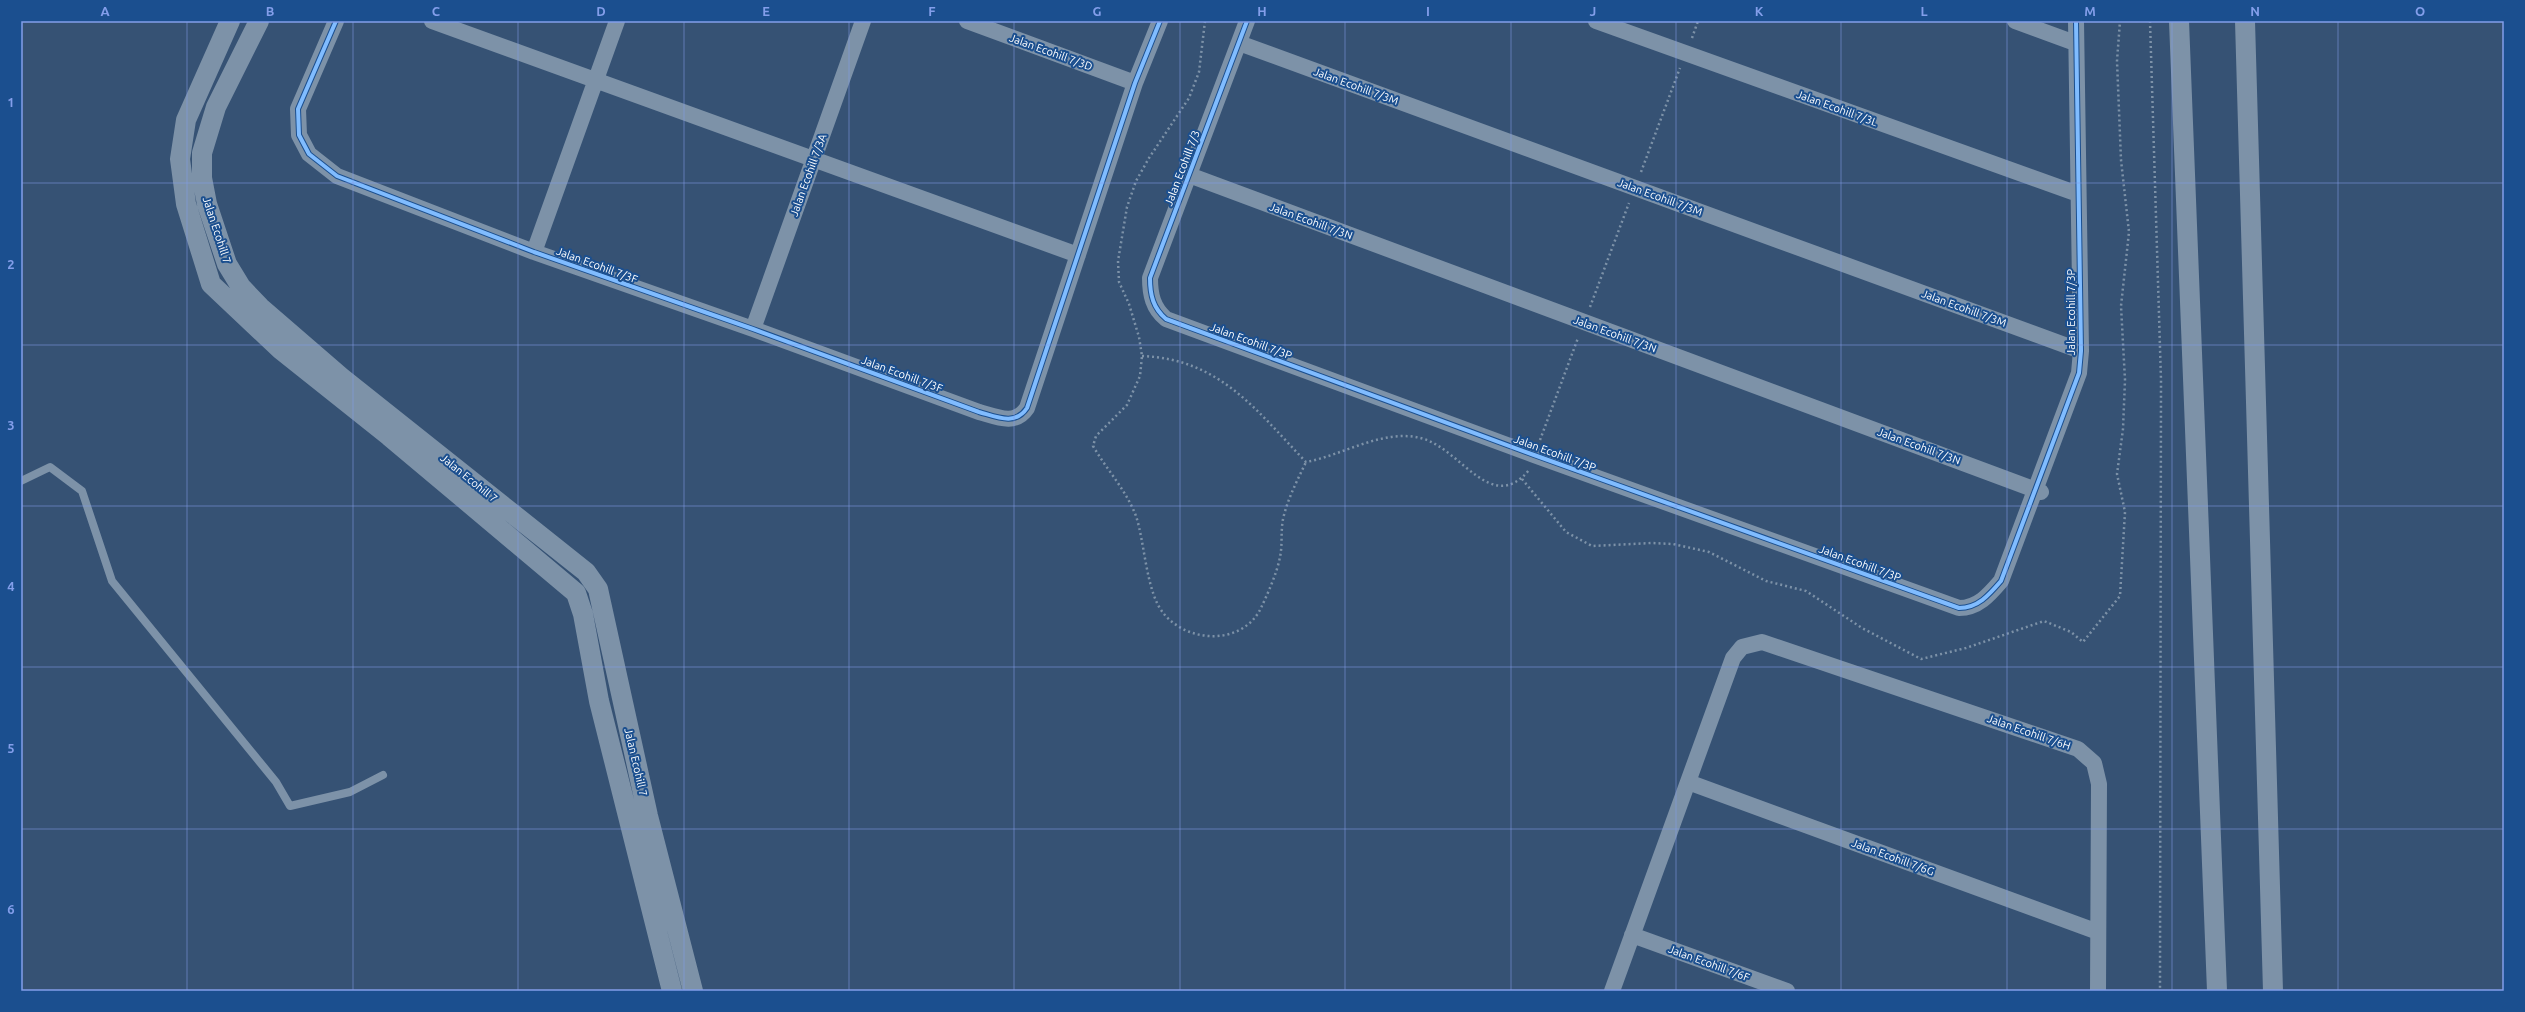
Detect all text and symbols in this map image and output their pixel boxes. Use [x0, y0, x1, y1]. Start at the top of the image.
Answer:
text: A [100, 4, 110, 18]
text: B [266, 4, 275, 18]
text: C [432, 4, 441, 18]
text: D [596, 4, 606, 18]
text: E [762, 4, 770, 18]
text: F [928, 4, 936, 18]
text: G [1093, 4, 1102, 18]
text: H [1257, 4, 1267, 18]
text: I [1426, 4, 1430, 18]
text: J [1590, 4, 1596, 18]
text: K [1755, 4, 1764, 18]
text: L [1920, 4, 1928, 18]
text: M [2084, 4, 2096, 18]
text: N [2250, 4, 2260, 18]
text: O [2415, 4, 2425, 18]
street label: Jalan Ecohill 7/3D [1008, 31, 1094, 73]
street label: Jalan Ecohill 7/3M [1312, 65, 1400, 107]
street label: Jalan Ecohill 7/3L [1795, 88, 1880, 128]
text: 1 [7, 95, 15, 109]
street label: Jalan Ecohill 7/3 [1162, 129, 1202, 207]
street label: Jalan Ecohill 7/3A [787, 131, 829, 218]
street label: Jalan Ecohill 7/3M [1616, 176, 1704, 218]
street label: Jalan Ecohill 7 [201, 195, 233, 265]
street label: Jalan Ecohill 7/3N [1268, 200, 1354, 242]
street label: Jalan Ecohill 7/3F [555, 245, 639, 285]
text: 2 [7, 257, 15, 271]
street label: Jalan Ecohill 7/3P [2065, 268, 2077, 355]
street label: Jalan Ecohill 7/3M [1920, 287, 2008, 329]
street label: Jalan Ecohill 7/3N [1572, 313, 1658, 355]
street label: Jalan Ecohill 7/3P [1208, 321, 1294, 362]
street label: Jalan Ecohill 7/3F [860, 354, 944, 394]
text: 3 [7, 418, 15, 432]
street label: Jalan Ecohill 7/3N [1876, 425, 1962, 467]
street label: Jalan Ecohill 7/3P [1512, 433, 1598, 474]
street label: Jalan Ecohill 7 [438, 451, 500, 505]
street label: Jalan Ecohill 7/3P [1817, 543, 1903, 584]
text: 4 [7, 579, 15, 593]
street label: Jalan Ecohill 7/6H [1986, 712, 2072, 752]
street label: Jalan Ecohill 7 [622, 727, 650, 797]
text: 5 [7, 741, 15, 755]
street label: Jalan Ecohill 7/6G [1850, 836, 1936, 878]
text: 6 [7, 902, 15, 916]
street label: Jalan Ecohill 7/6F [1667, 943, 1751, 983]

